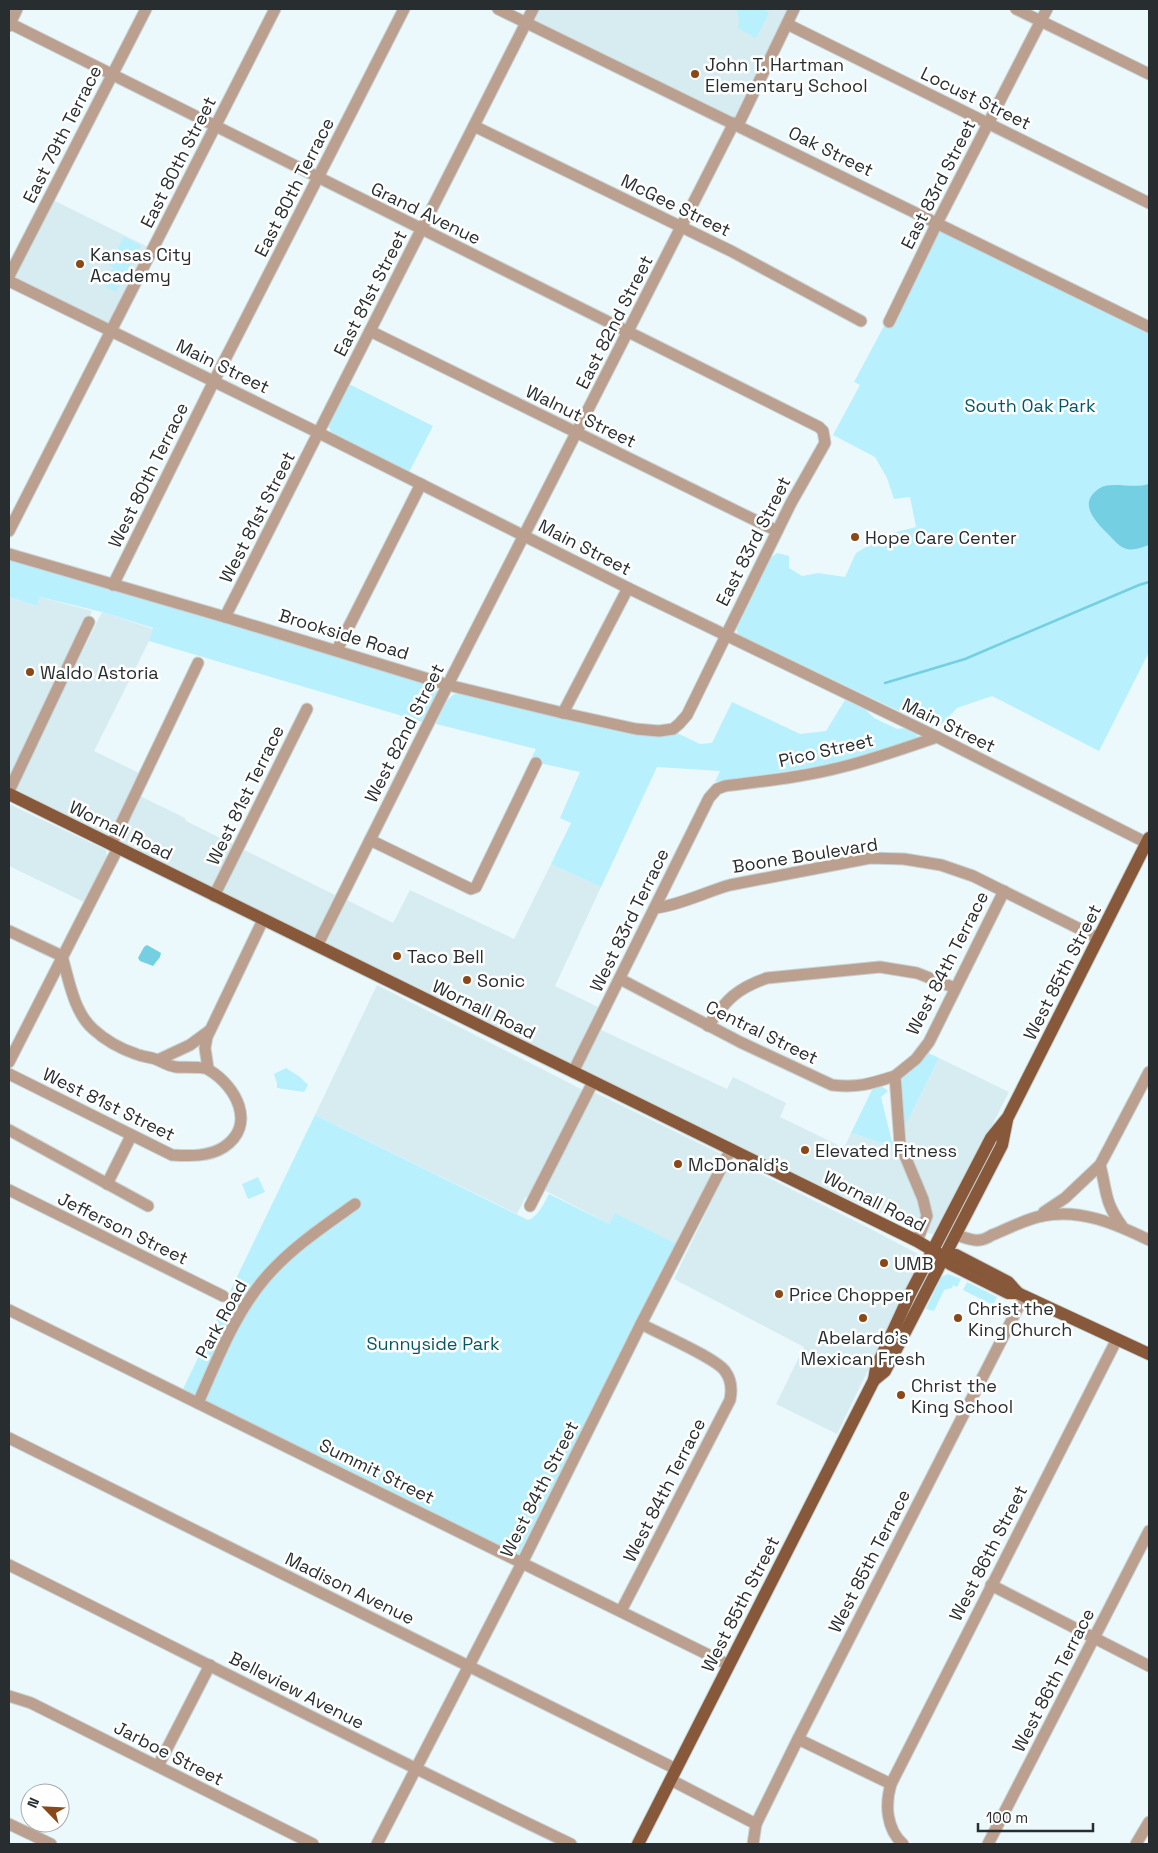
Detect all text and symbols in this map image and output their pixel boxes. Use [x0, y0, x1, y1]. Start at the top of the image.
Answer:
place label: John T. Hartman Elementary School [705, 53, 868, 97]
street label: East 79th Terrace [17, 61, 107, 207]
street label: Locust Street [917, 61, 1035, 135]
marker: John T. Hartman Elementary School [689, 68, 701, 80]
street label: East 80th Street [135, 92, 221, 232]
street label: East 80th Terrace [249, 114, 339, 260]
street label: East 83rd Street [895, 115, 981, 253]
street label: Oak Street [785, 121, 877, 181]
street label: McGee Street [617, 169, 735, 241]
street label: Grand Avenue [367, 177, 485, 249]
street label: East 81st Street [328, 226, 412, 360]
place label: Kansas City Academy [90, 243, 191, 287]
street label: East 82nd Street [570, 251, 658, 393]
marker: Kansas City Academy [74, 258, 86, 270]
street label: Main Street [173, 334, 273, 398]
street label: Walnut Street [522, 379, 640, 453]
park label: South Oak Park [964, 394, 1096, 417]
street label: West 80th Terrace [103, 399, 193, 551]
street label: West 81st Street [214, 448, 300, 586]
street label: East 83rd Street [710, 472, 796, 610]
street label: Main Street [535, 514, 635, 580]
place label: Hope Care Center [865, 526, 1017, 549]
marker: Hope Care Center [849, 531, 861, 543]
street label: Brookside Road [276, 603, 412, 665]
street label: West 82nd Street [359, 660, 449, 806]
place label: Waldo Astoria [40, 661, 159, 684]
marker: Waldo Astoria [24, 666, 36, 678]
street label: Main Street [899, 693, 999, 757]
street label: West 81st Terrace [201, 721, 289, 869]
street label: Pico Street [776, 728, 876, 772]
street label: Wornall Road [65, 795, 177, 865]
street label: Boone Boulevard [731, 832, 879, 878]
street label: West 83rd Terrace [584, 844, 674, 996]
street label: West 84th Terrace [901, 887, 993, 1039]
street label: West 85th Street [1018, 900, 1106, 1044]
place label: Taco Bell [407, 945, 484, 968]
marker: Taco Bell [391, 950, 403, 962]
place label: Sonic [477, 969, 525, 992]
street label: Wornall Road [428, 974, 540, 1044]
marker: Sonic [461, 974, 473, 986]
street label: Central Street [702, 995, 822, 1069]
street label: West 81st Street [39, 1062, 179, 1146]
place label: Elevated Fitness [815, 1139, 957, 1162]
marker: Elevated Fitness [799, 1144, 811, 1156]
place label: McDonald's [688, 1153, 789, 1176]
marker: McDonald's [672, 1158, 684, 1170]
street label: Wornall Road [820, 1165, 930, 1237]
street label: Jefferson Street [54, 1186, 192, 1270]
place label: UMB [894, 1252, 933, 1275]
marker: UMB [878, 1257, 890, 1269]
street label: Park Road [190, 1276, 252, 1362]
place label: Price Chopper [789, 1283, 912, 1306]
marker: Price Chopper [773, 1288, 785, 1300]
place label: Christ the King Church [968, 1297, 1072, 1341]
marker: Abelardo's Mexican Fresh [857, 1312, 869, 1324]
marker: Christ the King Church [952, 1312, 964, 1324]
place label: Abelardo's Mexican Fresh [801, 1326, 925, 1370]
park label: Sunnyside Park [366, 1332, 500, 1355]
place label: Christ the King School [911, 1374, 1013, 1418]
marker: Christ the King School [895, 1389, 907, 1401]
street label: West 84th Terrace [618, 1414, 710, 1566]
street label: West 84th Street [495, 1417, 583, 1561]
street label: Summit Street [316, 1433, 438, 1509]
street label: West 86th Street [944, 1481, 1032, 1625]
street label: West 85th Terrace [823, 1485, 915, 1637]
street label: West 85th Street [696, 1532, 784, 1676]
street label: Madison Avenue [281, 1547, 419, 1629]
street label: West 86th Terrace [1007, 1604, 1099, 1756]
street label: Belleview Avenue [226, 1646, 368, 1734]
street label: Jarboe Street [110, 1715, 228, 1791]
north arrow [20, 1783, 70, 1833]
text: N [23, 1795, 43, 1811]
scale bar [978, 1800, 1093, 1832]
text: 100 m [986, 1808, 1028, 1827]

